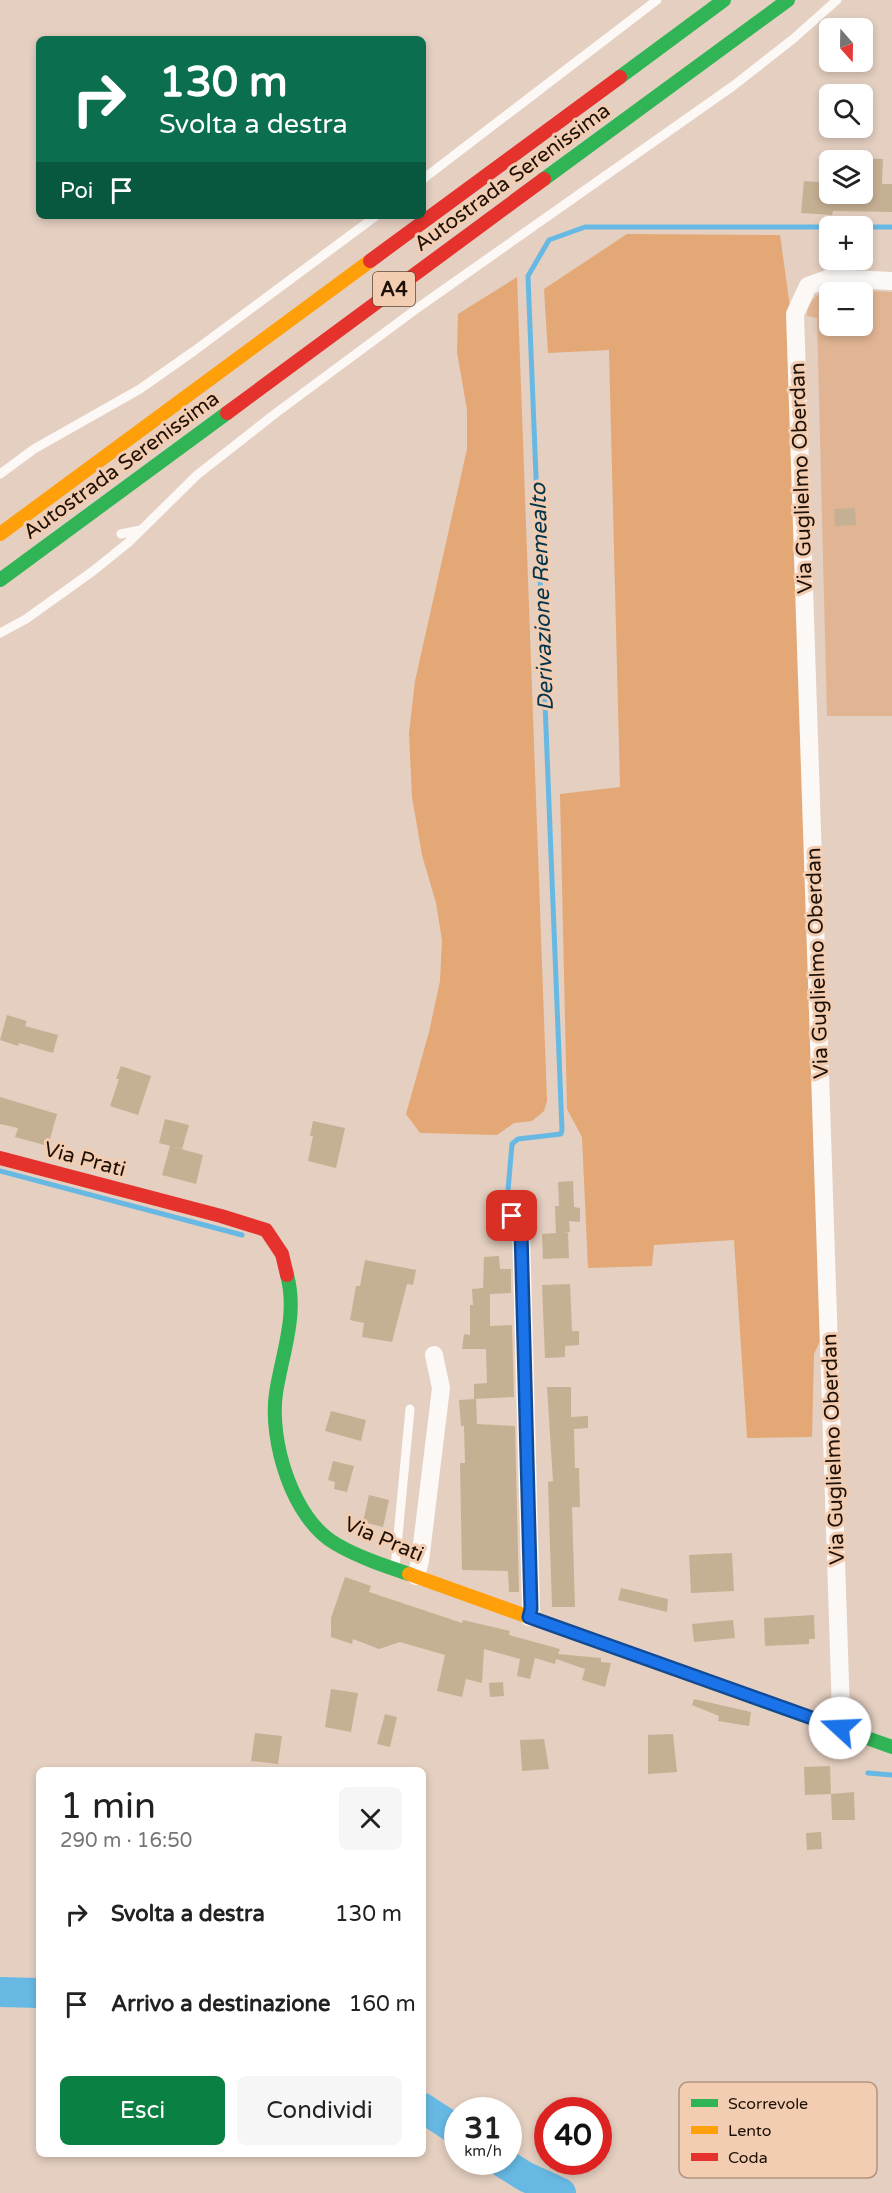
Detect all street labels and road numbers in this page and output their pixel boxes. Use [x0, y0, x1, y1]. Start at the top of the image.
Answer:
street label: Autostrada Serenissima [409, 98, 615, 257]
road number: A4 [373, 272, 415, 306]
street label: Via Guglielmo Oberdan [785, 362, 818, 594]
street label: Autostrada Serenissima [18, 386, 224, 545]
street label: Via Guglielmo Oberdan [801, 847, 834, 1079]
street label: Via Prati [41, 1137, 129, 1182]
street label: Via Guglielmo Oberdan [817, 1333, 850, 1565]
street label: Via Prati [340, 1512, 427, 1567]

